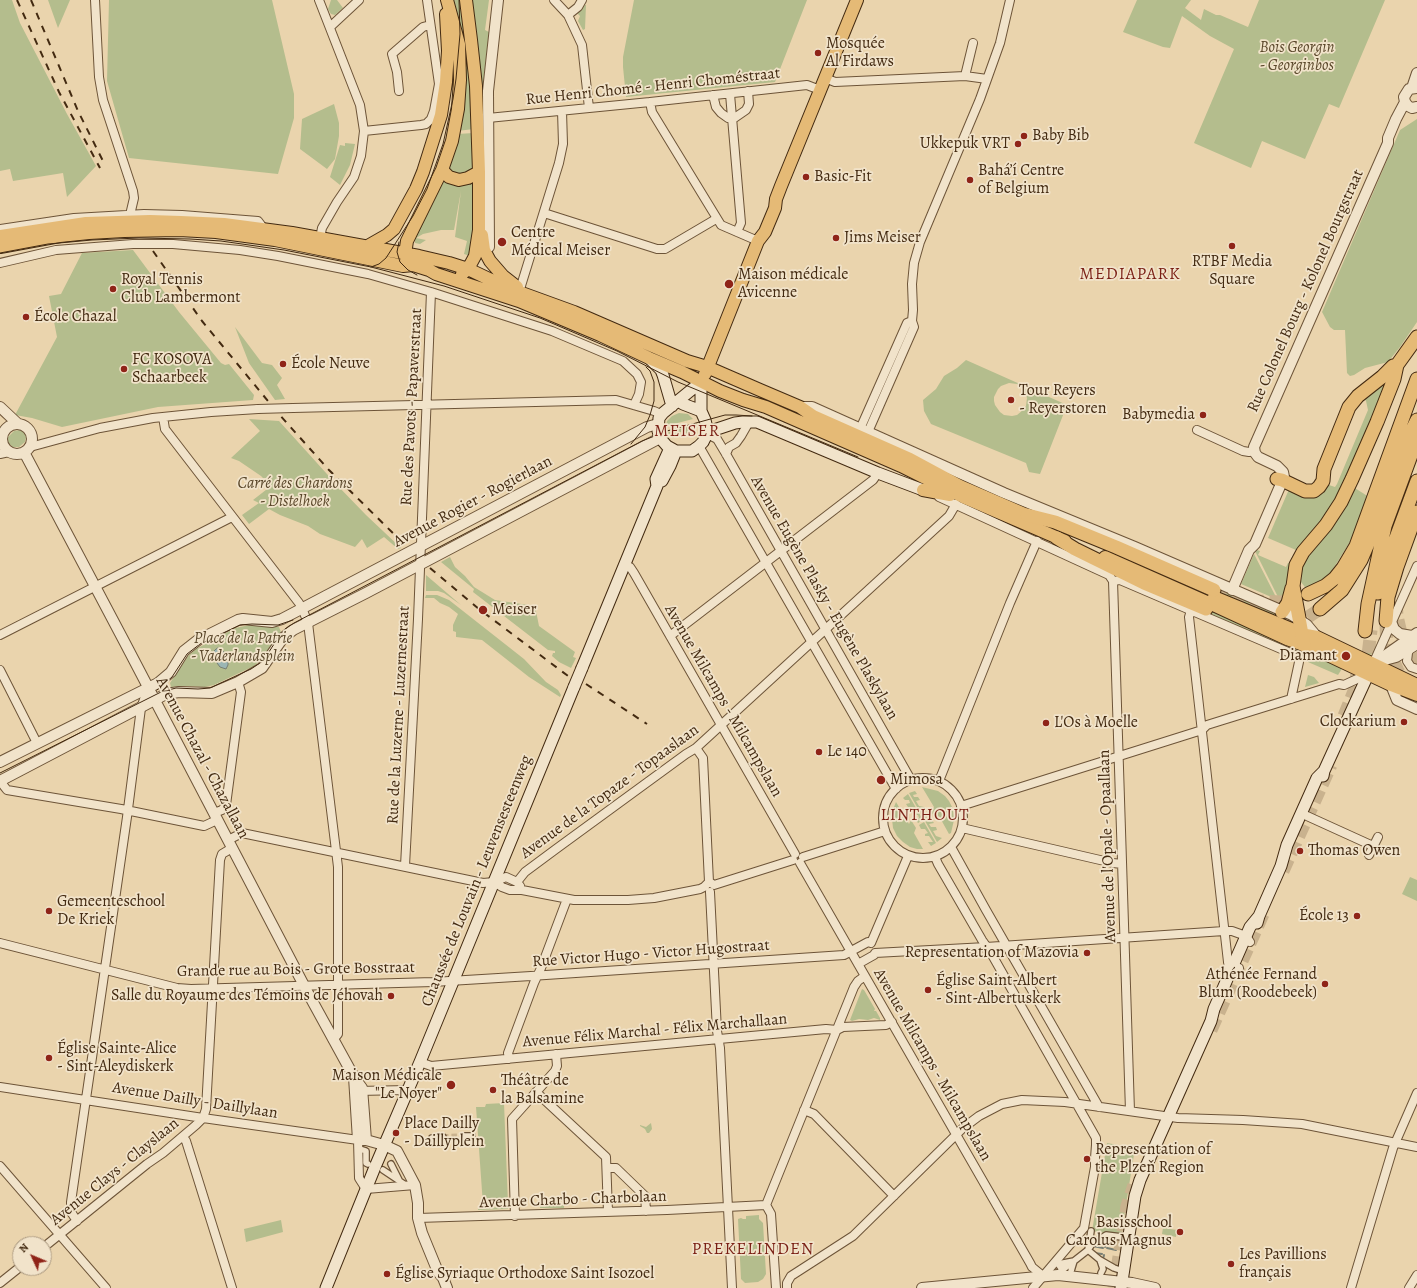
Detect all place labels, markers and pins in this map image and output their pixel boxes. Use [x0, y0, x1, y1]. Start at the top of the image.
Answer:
place label: Mosquée Al Firdaws [826, 34, 894, 72]
marker: Mosquée Al Firdaws [813, 48, 823, 58]
place label: Baby Bib [1032, 126, 1089, 146]
marker: Baby Bib [1019, 131, 1029, 141]
place label: Ukkepuk VRT [920, 134, 1010, 154]
marker: Ukkepuk VRT [1013, 139, 1023, 149]
place label: Bahá’í Centre of Belgium [978, 161, 1064, 199]
place label: Basic-Fit [814, 167, 872, 187]
marker: Basic-Fit [801, 172, 811, 182]
marker: Bahá’í Centre of Belgium [965, 175, 975, 185]
place label: Centre Médical Meiser [511, 223, 610, 261]
place label: Jims Meiser [844, 228, 921, 248]
marker: Jims Meiser [831, 233, 841, 243]
marker: Centre Médical Meiser [496, 236, 508, 248]
marker: RTBF Media Square [1227, 241, 1237, 251]
place label: RTBF Media Square [1192, 252, 1272, 290]
place label: Maison médicale Avicenne [738, 265, 848, 303]
place label: Royal Tennis Club Lambermont [121, 270, 241, 308]
marker: Maison médicale Avicenne [723, 278, 735, 290]
marker: Royal Tennis Club Lambermont [108, 284, 118, 294]
place label: École Chazal [34, 307, 117, 327]
marker: École Chazal [21, 312, 31, 322]
place label: FC KOSOVA Schaarbeek [132, 350, 212, 388]
place label: École Neuve [291, 354, 370, 374]
marker: École Neuve [278, 359, 288, 369]
marker: FC KOSOVA Schaarbeek [119, 364, 129, 374]
place label: Tour Reyers - Reyerstoren [1019, 381, 1106, 419]
marker: Tour Reyers - Reyerstoren [1006, 395, 1016, 405]
place label: Babymedia [1122, 405, 1195, 425]
marker: Babymedia [1198, 410, 1208, 420]
place label: Meiser [492, 600, 537, 620]
marker: Meiser [477, 604, 489, 616]
place label: Diamant [1279, 646, 1337, 666]
marker: Diamant [1340, 650, 1352, 662]
place label: Clockarium [1320, 712, 1396, 732]
place label: L'Os à Moelle [1054, 713, 1138, 733]
marker: Clockarium [1399, 717, 1409, 727]
marker: L'Os à Moelle [1041, 718, 1051, 728]
place label: Le 140 [827, 742, 867, 762]
marker: Le 140 [814, 747, 824, 757]
place label: Mimosa [890, 770, 943, 790]
marker: Mimosa [875, 774, 887, 786]
place label: Thomas Owen [1308, 841, 1400, 861]
marker: Thomas Owen [1295, 846, 1305, 856]
place label: Gemeenteschool De Kriek [57, 892, 165, 930]
marker: Gemeenteschool De Kriek [44, 906, 54, 916]
place label: École 13 [1299, 906, 1349, 926]
marker: École 13 [1352, 911, 1362, 921]
place label: Representation of Mazovia [905, 943, 1079, 963]
marker: Representation of Mazovia [1082, 948, 1092, 958]
place label: Athénée Fernand Blum (Roodebeek) [1198, 965, 1317, 1003]
place label: Église Saint-Albert - Sint-Albertuskerk [936, 971, 1061, 1009]
marker: Athénée Fernand Blum (Roodebeek) [1320, 979, 1330, 989]
marker: Église Saint-Albert - Sint-Albertuskerk [923, 985, 933, 995]
place label: Salle du Royaume des Témoins de Jéhovah [111, 986, 383, 1006]
marker: Salle du Royaume des Témoins de Jéhovah [386, 991, 396, 1001]
place label: Église Sainte-Alice - Sint-Aleydiskerk [57, 1039, 177, 1077]
marker: Église Sainte-Alice - Sint-Aleydiskerk [44, 1053, 54, 1063]
place label: Maison Médicale "Le Noyer" [332, 1066, 442, 1104]
place label: Théâtre de la Balsamine [501, 1071, 584, 1109]
marker: Maison Médicale "Le Noyer" [445, 1079, 457, 1091]
marker: Théâtre de la Balsamine [488, 1085, 498, 1095]
place label: Place Dailly - Daillyplein [404, 1114, 484, 1152]
marker: Place Dailly - Daillyplein [391, 1128, 401, 1138]
place label: Representation of the Plzeň Region [1095, 1140, 1211, 1178]
marker: Representation of the Plzeň Region [1082, 1154, 1092, 1164]
place label: Basisschool Carolus Magnus [1066, 1213, 1172, 1251]
marker: Basisschool Carolus Magnus [1175, 1227, 1185, 1237]
place label: Les Pavillions français [1239, 1245, 1327, 1283]
marker: Les Pavillions français [1226, 1259, 1236, 1269]
place label: Église Syriaque Orthodoxe Saint Isozoel [395, 1264, 654, 1284]
marker: Église Syriaque Orthodoxe Saint Isozoel [382, 1269, 392, 1279]

